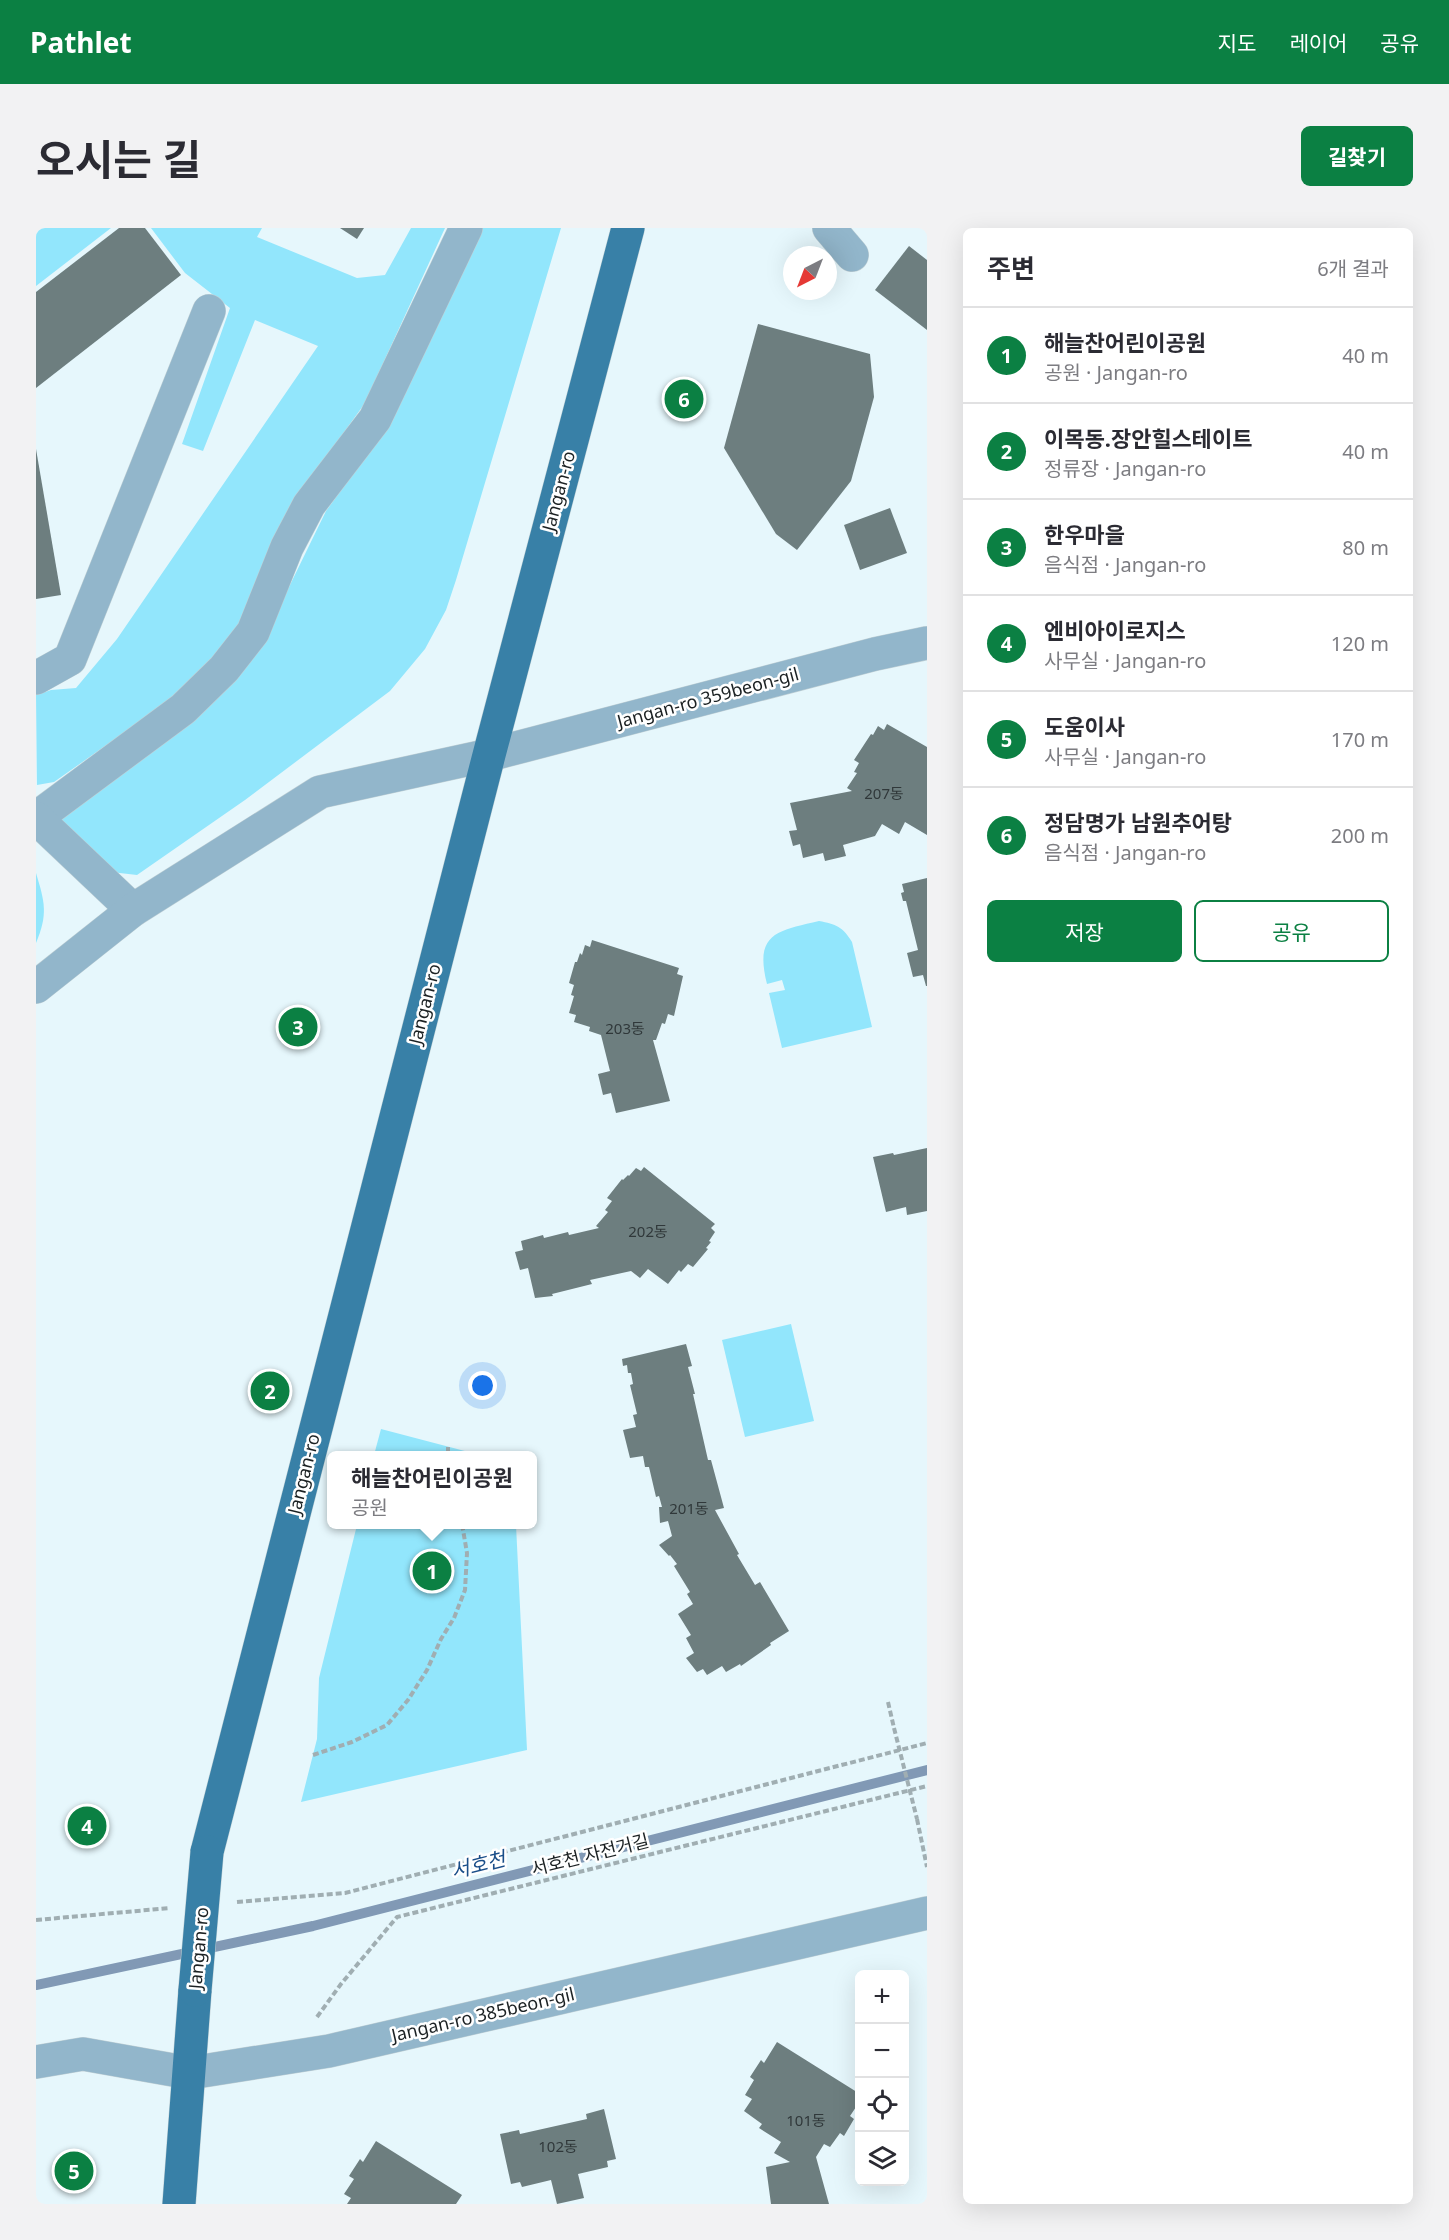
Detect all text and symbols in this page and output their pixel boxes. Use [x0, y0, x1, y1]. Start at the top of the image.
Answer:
text: Pathlet [30, 23, 132, 61]
text: 지도 [1218, 29, 1256, 57]
text: 레이어 [1289, 29, 1347, 57]
text: 공유 [1380, 29, 1419, 57]
button: 길찾기 [1301, 126, 1413, 186]
text: 오시는 길 [36, 130, 201, 187]
north arrow [783, 246, 837, 300]
text: 주변 [987, 250, 1035, 286]
text: 6개 결과 [1317, 255, 1389, 282]
text: 해늘찬어린이공원 [1044, 327, 1206, 357]
text: 1 [1001, 342, 1012, 369]
text: 40 m [1342, 342, 1389, 369]
text: 공원 · Jangan-ro [1044, 359, 1188, 386]
pin: 6 [664, 376, 704, 422]
text: 이목동.장안힐스테이트 [1044, 423, 1253, 453]
text: 2 [1001, 438, 1012, 465]
text: 40 m [1342, 438, 1389, 465]
street label: Jangan-ro [535, 448, 580, 535]
text: 정류장 · Jangan-ro [1044, 455, 1206, 482]
text: 한우마을 [1044, 519, 1125, 549]
text: 3 [1001, 534, 1012, 561]
text: 80 m [1342, 534, 1389, 561]
text: 음식점 · Jangan-ro [1044, 551, 1206, 578]
text: 엔비아이로지스 [1044, 615, 1186, 645]
text: 4 [1001, 630, 1012, 657]
text: 120 m [1331, 630, 1389, 657]
text: 사무실 · Jangan-ro [1044, 647, 1206, 674]
street label: Jangan-ro 359beon-gil [612, 661, 801, 733]
text: 도움이사 [1044, 711, 1125, 741]
text: 5 [1001, 726, 1012, 753]
text: 170 m [1331, 726, 1389, 753]
text: 사무실 · Jangan-ro [1044, 743, 1206, 770]
house number: 207동 [864, 783, 904, 803]
text: 정담명가 남원추어탕 [1044, 807, 1232, 837]
text: 6 [1001, 822, 1012, 849]
text: 200 m [1331, 822, 1389, 849]
text: 음식점 · Jangan-ro [1044, 839, 1206, 866]
button: 저장 [987, 900, 1182, 962]
button: 공유 [1194, 900, 1389, 962]
street label: Jangan-ro [402, 961, 446, 1048]
pin: 3 [278, 1004, 318, 1050]
house number: 203동 [605, 1018, 645, 1038]
house number: 202동 [628, 1221, 668, 1241]
pin: 2 [250, 1368, 290, 1414]
your location [468, 1371, 497, 1400]
street label: Jangan-ro [281, 1431, 325, 1518]
popup [327, 1451, 537, 1529]
text: 해늘찬어린이공원 [351, 1462, 513, 1492]
text: 공원 [351, 1494, 388, 1521]
house number: 201동 [669, 1498, 709, 1518]
pin: 1 [412, 1548, 452, 1594]
pin: 4 [68, 1804, 106, 1848]
street label: 서호천 자전거길 [528, 1828, 651, 1880]
water label: 서호천 [448, 1844, 510, 1884]
street label: Jangan-ro [182, 1906, 214, 1992]
map controls [855, 1970, 909, 2186]
button: + [855, 1970, 909, 2024]
street label: Jangan-ro 385beon-gil [387, 1981, 577, 2047]
button: − [855, 2024, 909, 2078]
button: locate [855, 2078, 909, 2132]
house number: 101동 [786, 2110, 826, 2130]
button: layers [855, 2132, 909, 2186]
house number: 102동 [538, 2136, 578, 2156]
pin: 5 [54, 2148, 93, 2194]

